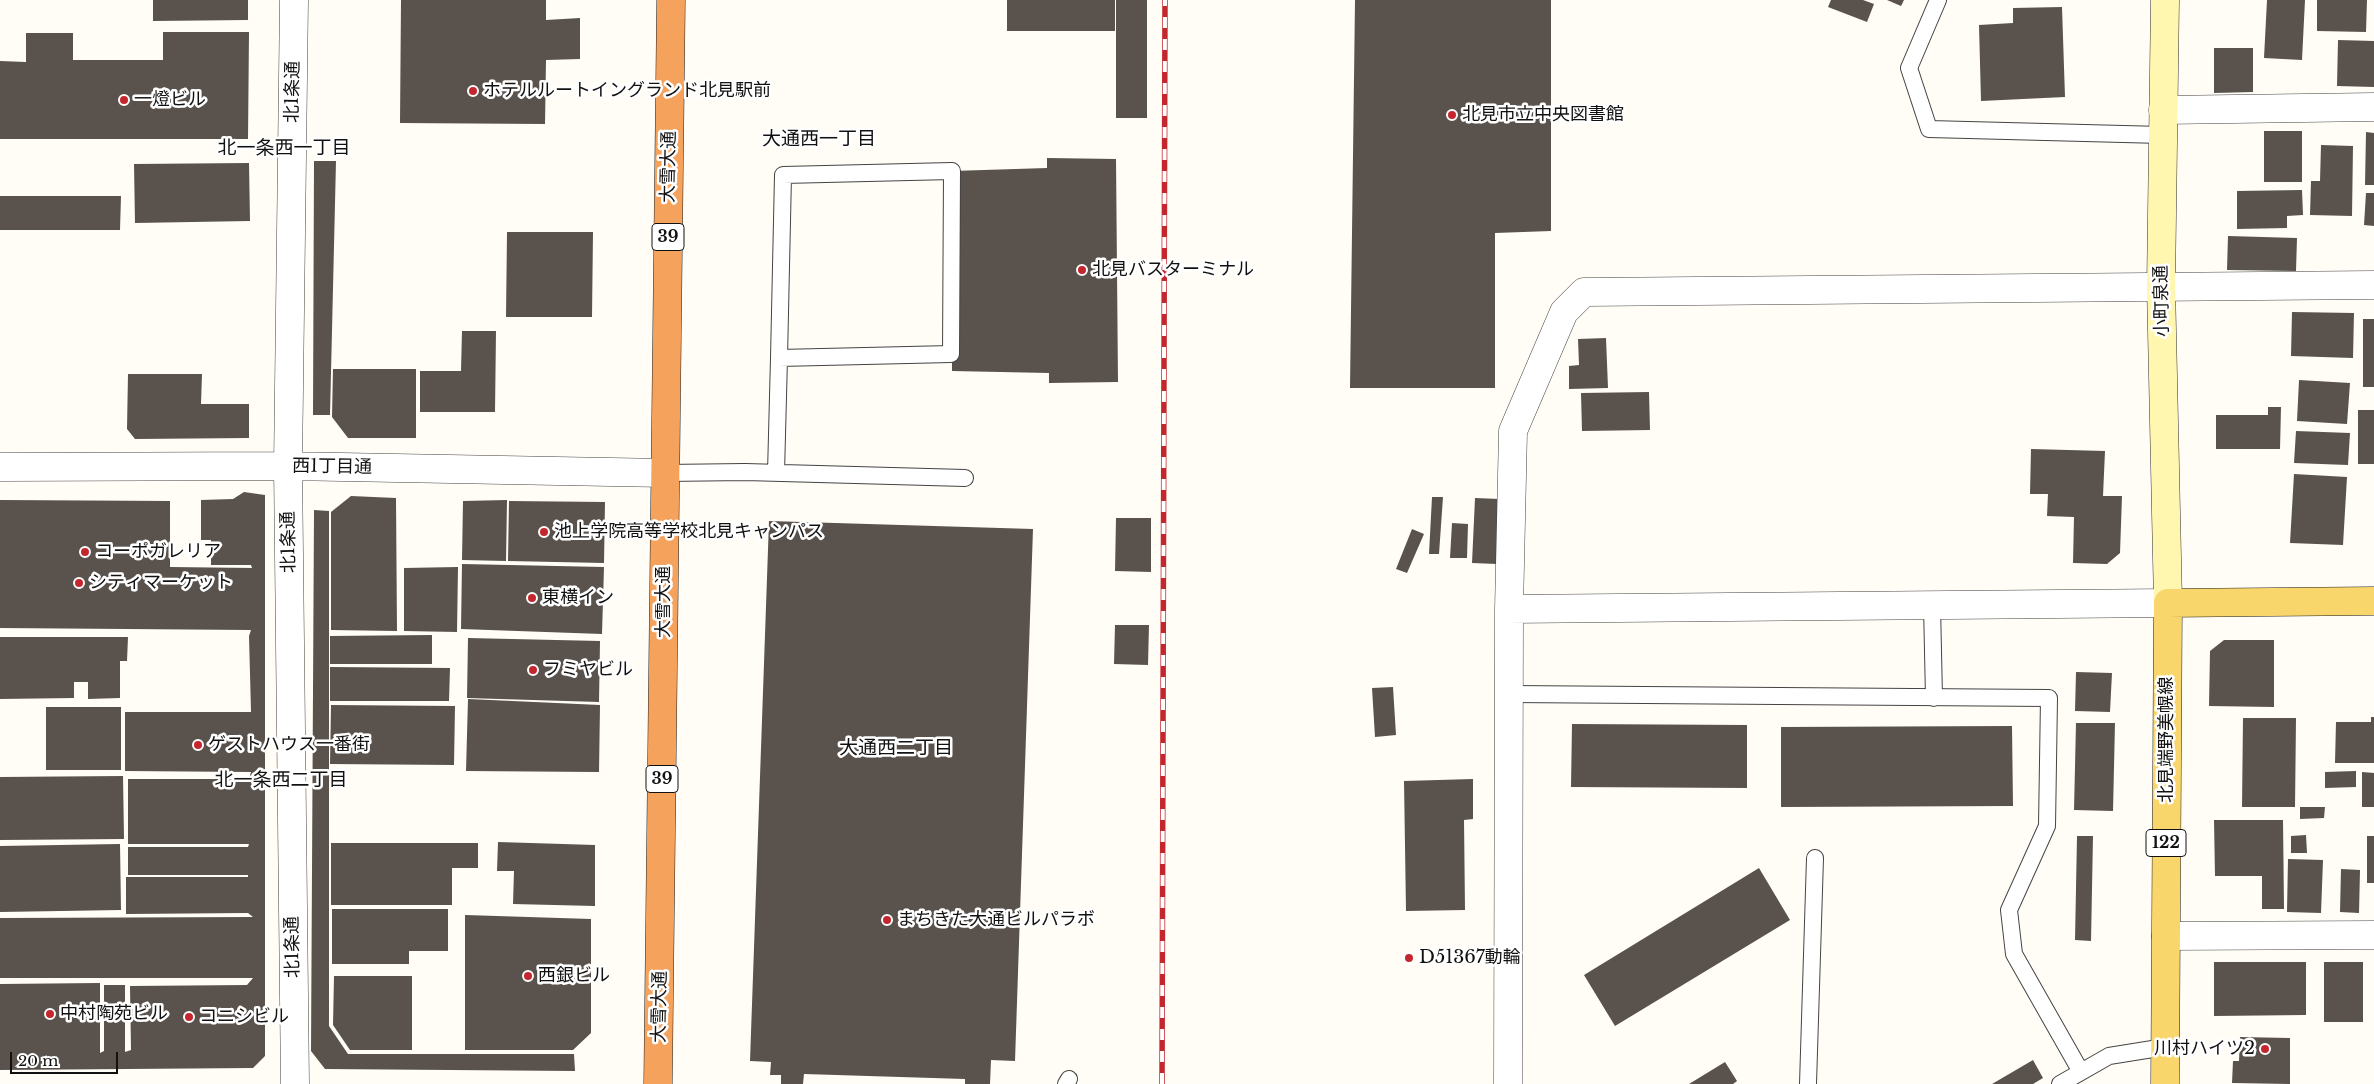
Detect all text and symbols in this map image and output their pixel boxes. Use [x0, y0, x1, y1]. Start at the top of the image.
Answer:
street label: 北1条通 [282, 61, 304, 123]
place label: ホテルルートイングランド北見駅前 [483, 80, 771, 102]
marker: ホテルルートイングランド北見駅前 [467, 85, 479, 97]
place label: 一燈ビル [134, 89, 206, 111]
marker: 一燈ビル [118, 94, 130, 106]
place label: 北見市立中央図書館 [1462, 104, 1624, 126]
marker: 北見市立中央図書館 [1446, 109, 1458, 121]
district label: 大通西一丁目 [762, 129, 876, 151]
street label: 大雪大通 [658, 131, 680, 203]
district label: 北一条西一丁目 [218, 138, 350, 160]
road number: 39 [652, 223, 684, 250]
place label: 北見バスターミナル [1092, 259, 1254, 281]
marker: 北見バスターミナル [1076, 264, 1088, 276]
street label: 小町泉通 [2151, 265, 2173, 337]
street label: 西1丁目通 [292, 456, 372, 478]
street label: 北1条通 [278, 511, 300, 573]
place label: 池上学院高等学校北見キャンパス [554, 521, 824, 543]
marker: 池上学院高等学校北見キャンパス [538, 526, 550, 538]
place label: コーポガレリア [95, 541, 221, 563]
marker: コーポガレリア [79, 546, 91, 558]
street label: 大雪大通 [653, 566, 675, 638]
place label: シティマーケット [89, 572, 233, 594]
marker: シティマーケット [73, 577, 85, 589]
place label: 東横イン [542, 587, 614, 609]
marker: 東横イン [526, 592, 538, 604]
place label: フミヤビル [543, 659, 633, 681]
marker: フミヤビル [527, 664, 539, 676]
street label: 北見端野美幌線 [2156, 677, 2178, 803]
place label: ゲストハウス一番街 [208, 734, 370, 756]
district label: 大通西二丁目 [839, 738, 953, 760]
marker: ゲストハウス一番街 [192, 739, 204, 751]
road number: 39 [646, 766, 678, 792]
district label: 北一条西二丁目 [215, 770, 347, 792]
road number: 122 [2146, 830, 2186, 856]
place label: まちきた大通ビルパラボ [897, 909, 1095, 931]
marker: まちきた大通ビルパラボ [881, 914, 893, 926]
street label: 北1条通 [282, 916, 304, 978]
place label: D51367動輪 [1419, 947, 1521, 969]
marker: D51367動輪 [1403, 952, 1415, 964]
place label: 西銀ビル [538, 965, 610, 987]
marker: 西銀ビル [522, 970, 534, 982]
street label: 大雪大通 [649, 971, 671, 1043]
place label: 中村陶苑ビル [60, 1003, 168, 1025]
place label: コニシビル [199, 1006, 289, 1028]
marker: 中村陶苑ビル [44, 1008, 56, 1020]
marker: コニシビル [183, 1011, 195, 1023]
place label: 川村ハイツ2 [2154, 1038, 2255, 1060]
scale bar [12, 1042, 120, 1074]
marker: 川村ハイツ2 [2259, 1043, 2271, 1055]
text: 20 m [18, 1051, 58, 1070]

